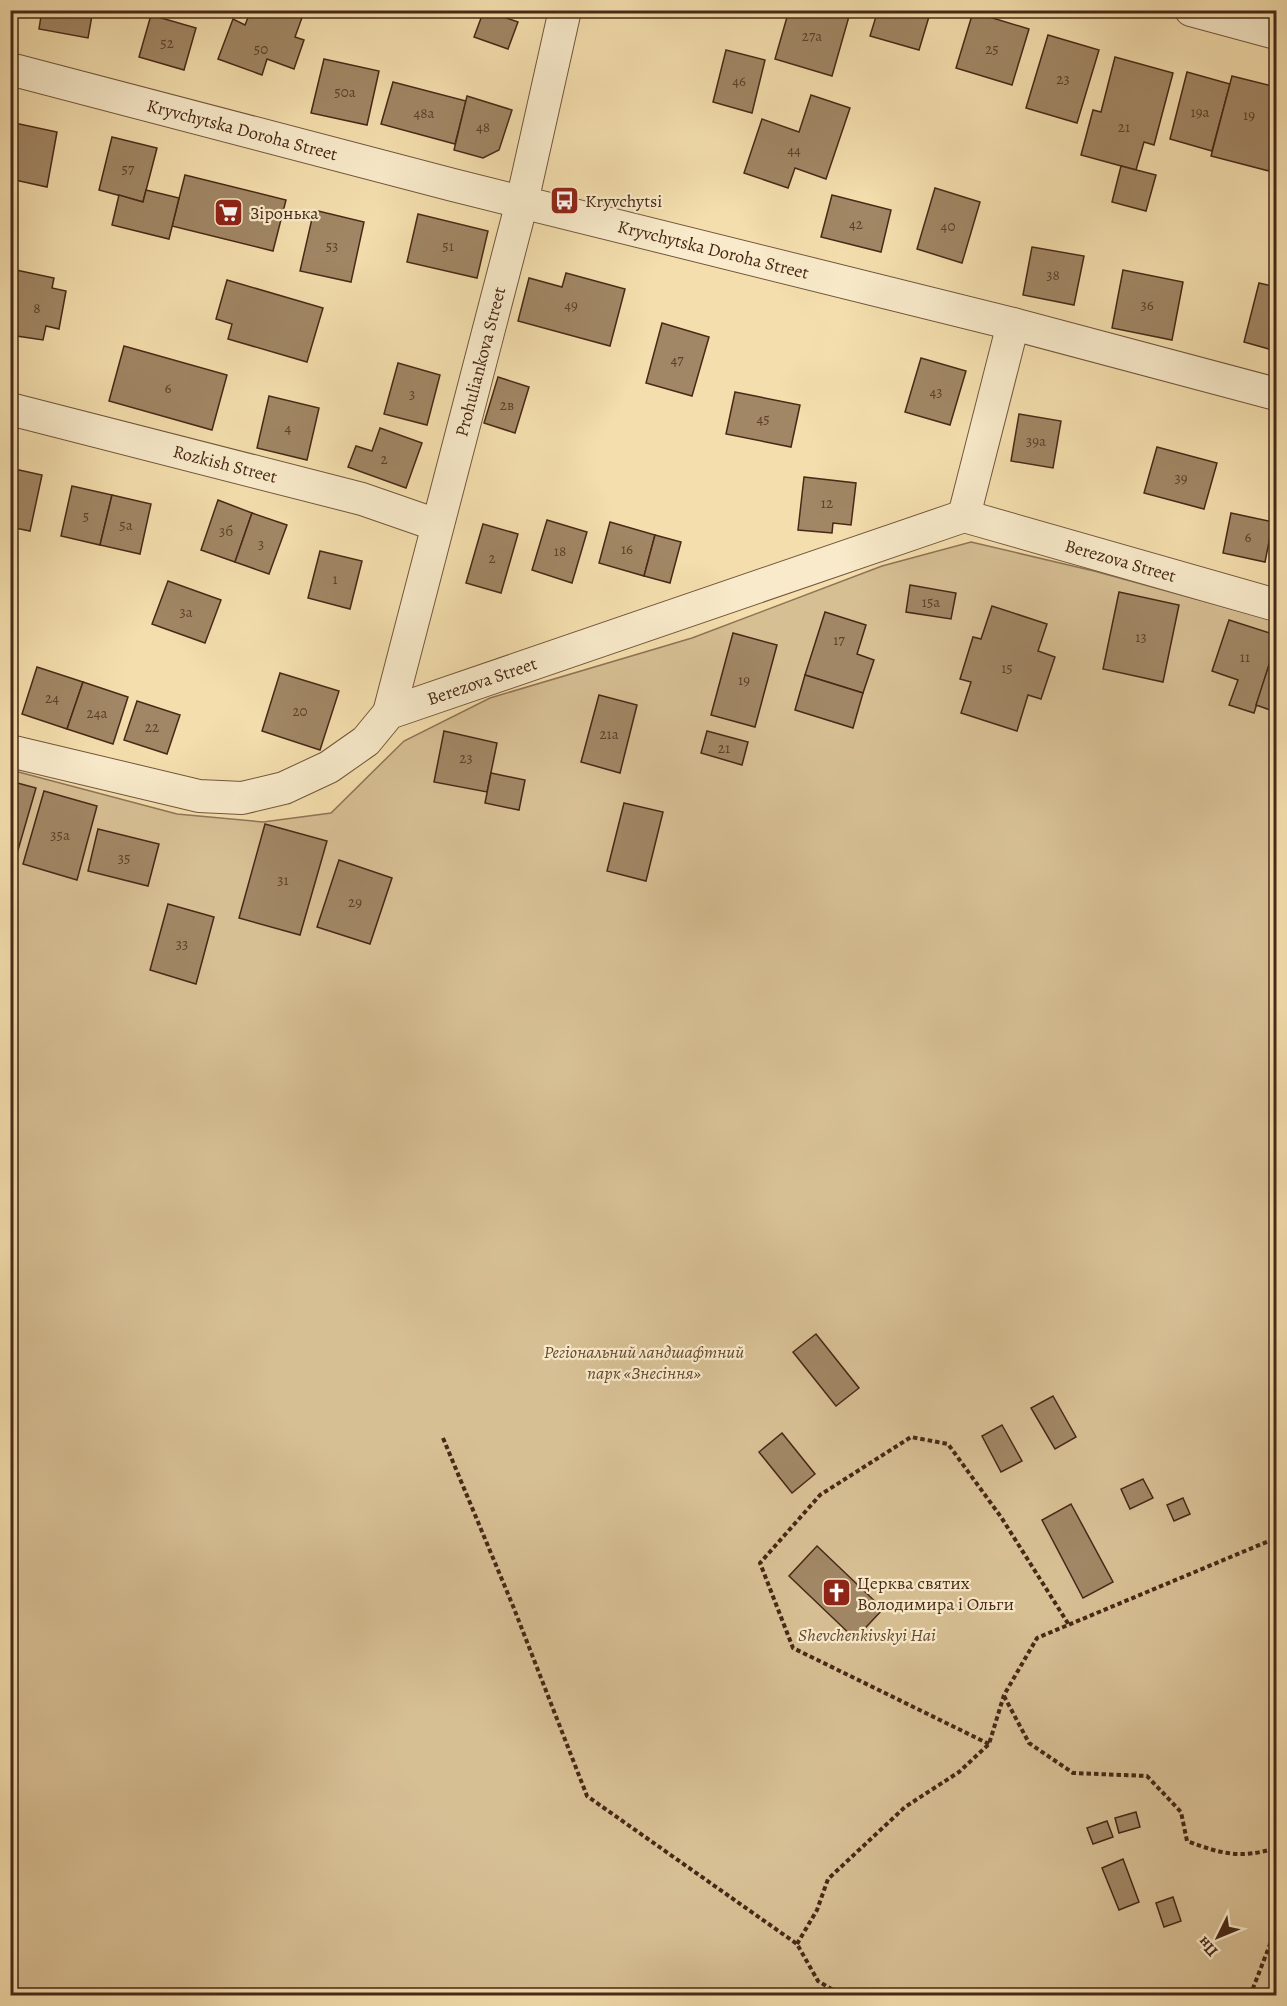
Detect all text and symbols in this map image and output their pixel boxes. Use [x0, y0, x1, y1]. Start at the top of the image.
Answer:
house number: 27а [802, 26, 822, 46]
house number: 52 [160, 33, 174, 53]
house number: 50 [254, 39, 268, 59]
house number: 25 [985, 39, 999, 59]
house number: 23 [1056, 69, 1070, 89]
house number: 46 [732, 71, 746, 91]
house number: 50а [334, 82, 356, 102]
street label: Kryvchytska Doroha Street [144, 93, 340, 166]
house number: 19а [1191, 102, 1210, 122]
house number: 48а [414, 103, 435, 123]
house number: 19 [1243, 105, 1255, 125]
house number: 48 [476, 117, 490, 137]
house number: 21 [1118, 117, 1130, 137]
house number: 44 [787, 140, 801, 160]
house number: 57 [122, 159, 135, 179]
bus stop icon: Kryvchytsi [548, 185, 580, 217]
place label: Kryvchytsi [585, 189, 662, 213]
supermarket icon: Зіронька [213, 197, 245, 229]
place label: Зіронька [250, 201, 319, 225]
street label: Kryvchytska Doroha Street [615, 214, 811, 285]
house number: 42 [849, 214, 863, 234]
house number: 40 [941, 216, 955, 236]
house number: 53 [326, 236, 338, 256]
house number: 51 [442, 236, 454, 256]
house number: 38 [1046, 265, 1060, 285]
street label: Prohuliankova Street [449, 284, 511, 439]
house number: 49 [564, 295, 578, 315]
house number: 36 [1140, 295, 1154, 315]
house number: 8 [33, 298, 41, 318]
house number: 47 [670, 350, 684, 370]
house number: 6 [165, 378, 172, 398]
house number: 43 [929, 382, 943, 402]
house number: 3 [409, 384, 415, 404]
house number: 2в [500, 395, 514, 415]
house number: 45 [756, 409, 770, 429]
house number: 4 [285, 418, 292, 438]
house number: 39а [1026, 431, 1046, 451]
street label: Rozkish Street [171, 439, 280, 489]
house number: 2 [380, 449, 388, 469]
house number: 39 [1174, 468, 1188, 488]
house number: 12 [821, 493, 833, 513]
house number: 5 [83, 506, 89, 526]
house number: 5а [119, 515, 133, 535]
house number: 3б [219, 521, 233, 541]
house number: 6 [1245, 527, 1252, 547]
street label: Berezova Street [1062, 533, 1179, 588]
house number: 3 [258, 534, 264, 554]
house number: 16 [621, 539, 633, 559]
house number: 18 [554, 541, 566, 561]
house number: 2 [488, 548, 496, 568]
house number: 1 [332, 569, 338, 589]
house number: 15а [922, 592, 940, 612]
house number: 3а [179, 602, 193, 622]
house number: 13 [1135, 627, 1147, 647]
house number: 17 [833, 630, 845, 650]
house number: 11 [1240, 647, 1250, 667]
street label: Berezova Street [424, 651, 540, 711]
house number: 15 [1001, 658, 1013, 678]
house number: 19 [738, 670, 750, 690]
house number: 24 [45, 688, 59, 708]
house number: 20 [292, 701, 308, 721]
house number: 24а [87, 703, 107, 723]
house number: 22 [145, 717, 159, 737]
house number: 21а [599, 724, 619, 744]
house number: 21 [718, 738, 730, 758]
house number: 23 [459, 748, 473, 768]
house number: 35а [50, 825, 70, 845]
house number: 35 [118, 848, 130, 868]
house number: 31 [277, 870, 289, 890]
house number: 29 [348, 892, 362, 912]
house number: 33 [176, 934, 188, 954]
park label: Регіональний ландшафтний парк «Знесіння» [544, 1340, 744, 1385]
place label: Церква святих Володимира і Ольги [857, 1571, 1014, 1616]
church icon: Церква святих Володимира і Ольги [820, 1577, 852, 1609]
park label: Shevchenkivskyi Hai [798, 1623, 936, 1647]
north arrow [1188, 1907, 1248, 1967]
text: Пн [1193, 1931, 1223, 1962]

